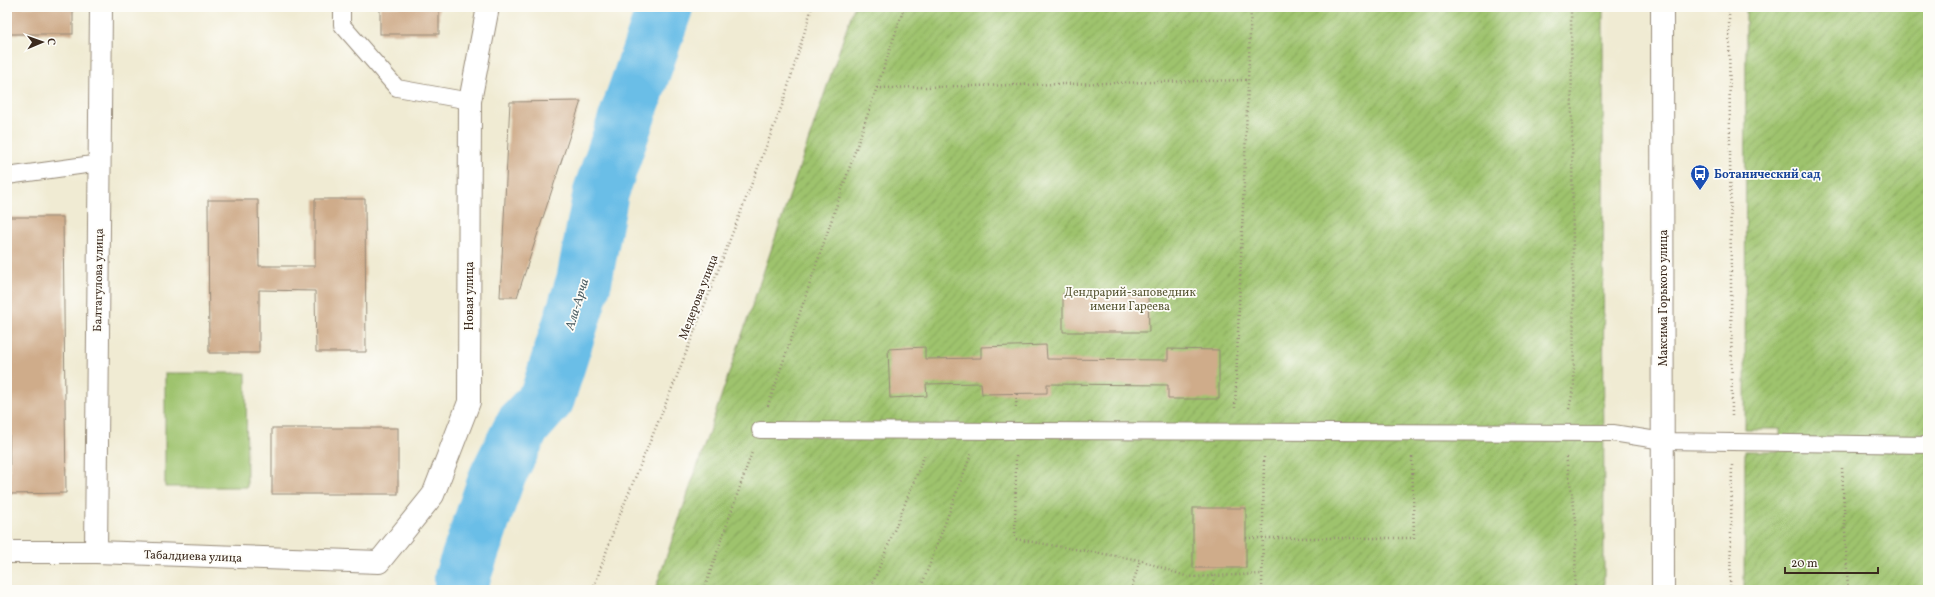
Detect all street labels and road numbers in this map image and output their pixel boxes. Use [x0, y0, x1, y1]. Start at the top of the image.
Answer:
street label: Балтагулова улица [90, 228, 108, 332]
street label: Максима Горького улица [1656, 229, 1672, 367]
street label: Медерова улица [675, 253, 723, 342]
street label: Новая улица [462, 261, 478, 331]
street label: Табалдиева улица [143, 547, 242, 567]

